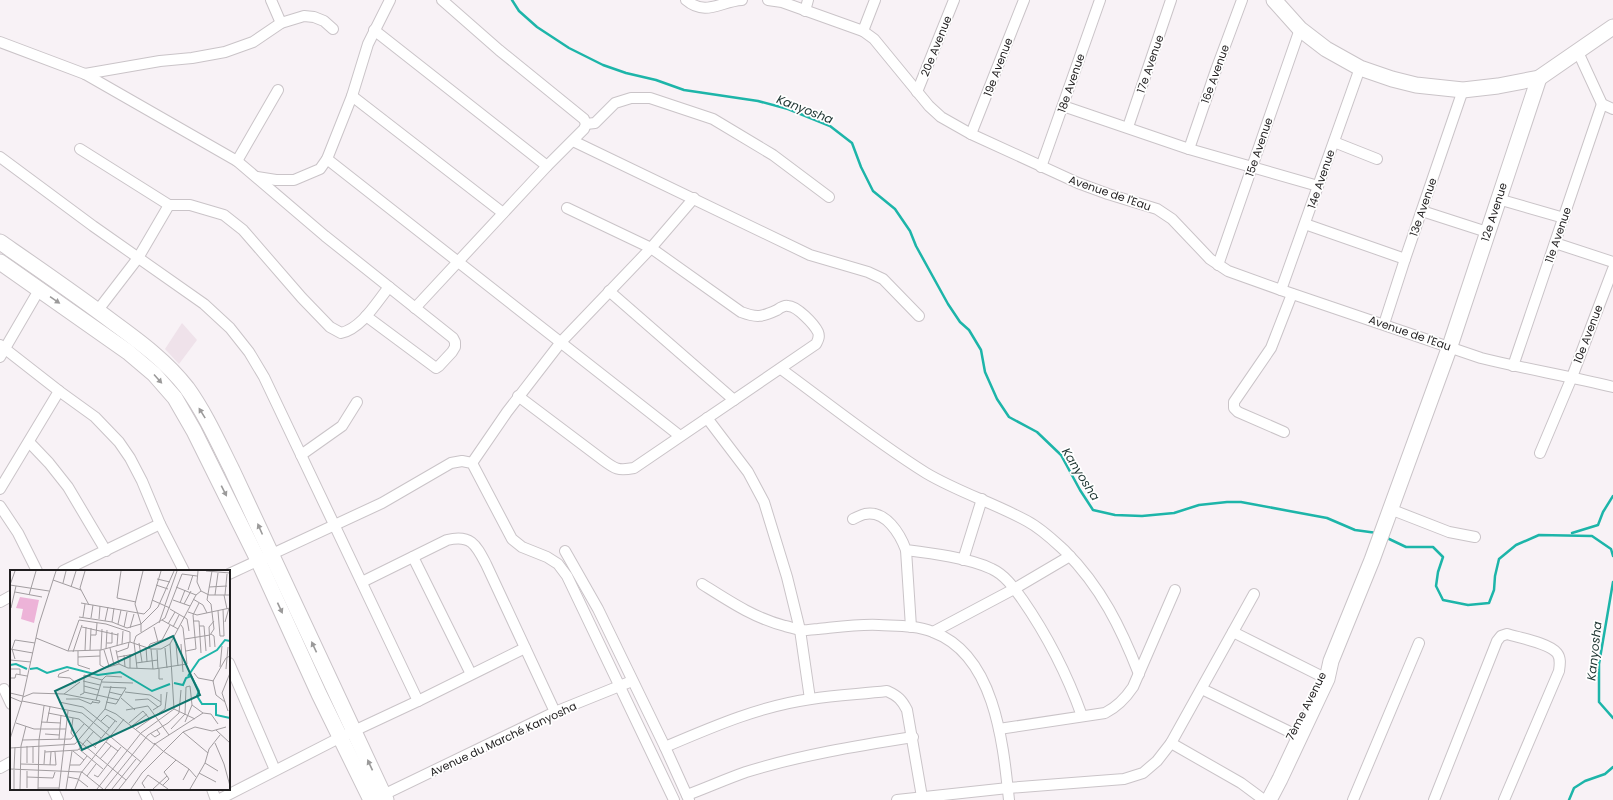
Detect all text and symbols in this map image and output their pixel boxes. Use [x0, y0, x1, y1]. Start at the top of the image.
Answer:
street label: 20e Avenue [917, 13, 956, 79]
street label: 17e Avenue [1133, 33, 1167, 95]
street label: 19e Avenue [980, 35, 1017, 99]
street label: 16e Avenue [1197, 42, 1233, 106]
street label: 18e Avenue [1053, 51, 1089, 115]
water label: Kanyosha [774, 90, 836, 128]
street label: 15e Avenue [1241, 115, 1277, 179]
street label: 14e Avenue [1303, 147, 1339, 211]
street label: Avenue de l'Eau [1067, 171, 1153, 215]
street label: 13e Avenue [1405, 175, 1441, 238]
street label: 12e Avenue [1477, 180, 1511, 243]
street label: 11e Avenue [1541, 205, 1575, 265]
one-way arrow [50, 296, 60, 304]
street label: 10e Avenue [1570, 302, 1607, 366]
street label: Avenue de l'Eau [1367, 311, 1453, 355]
one-way arrow [153, 374, 163, 384]
one-way arrow [199, 407, 206, 419]
water label: Kanyosha [1058, 444, 1104, 504]
one-way arrow [220, 485, 227, 496]
one-way arrow [256, 523, 262, 535]
inset map [10, 570, 230, 790]
one-way arrow [277, 602, 283, 613]
water label: Kanyosha [1582, 621, 1606, 681]
one-way arrow [311, 642, 317, 653]
street label: 7ème Avenue [1282, 669, 1330, 743]
street label: Avenue du Marché Kanyosha [427, 698, 579, 780]
one-way arrow [367, 759, 373, 770]

